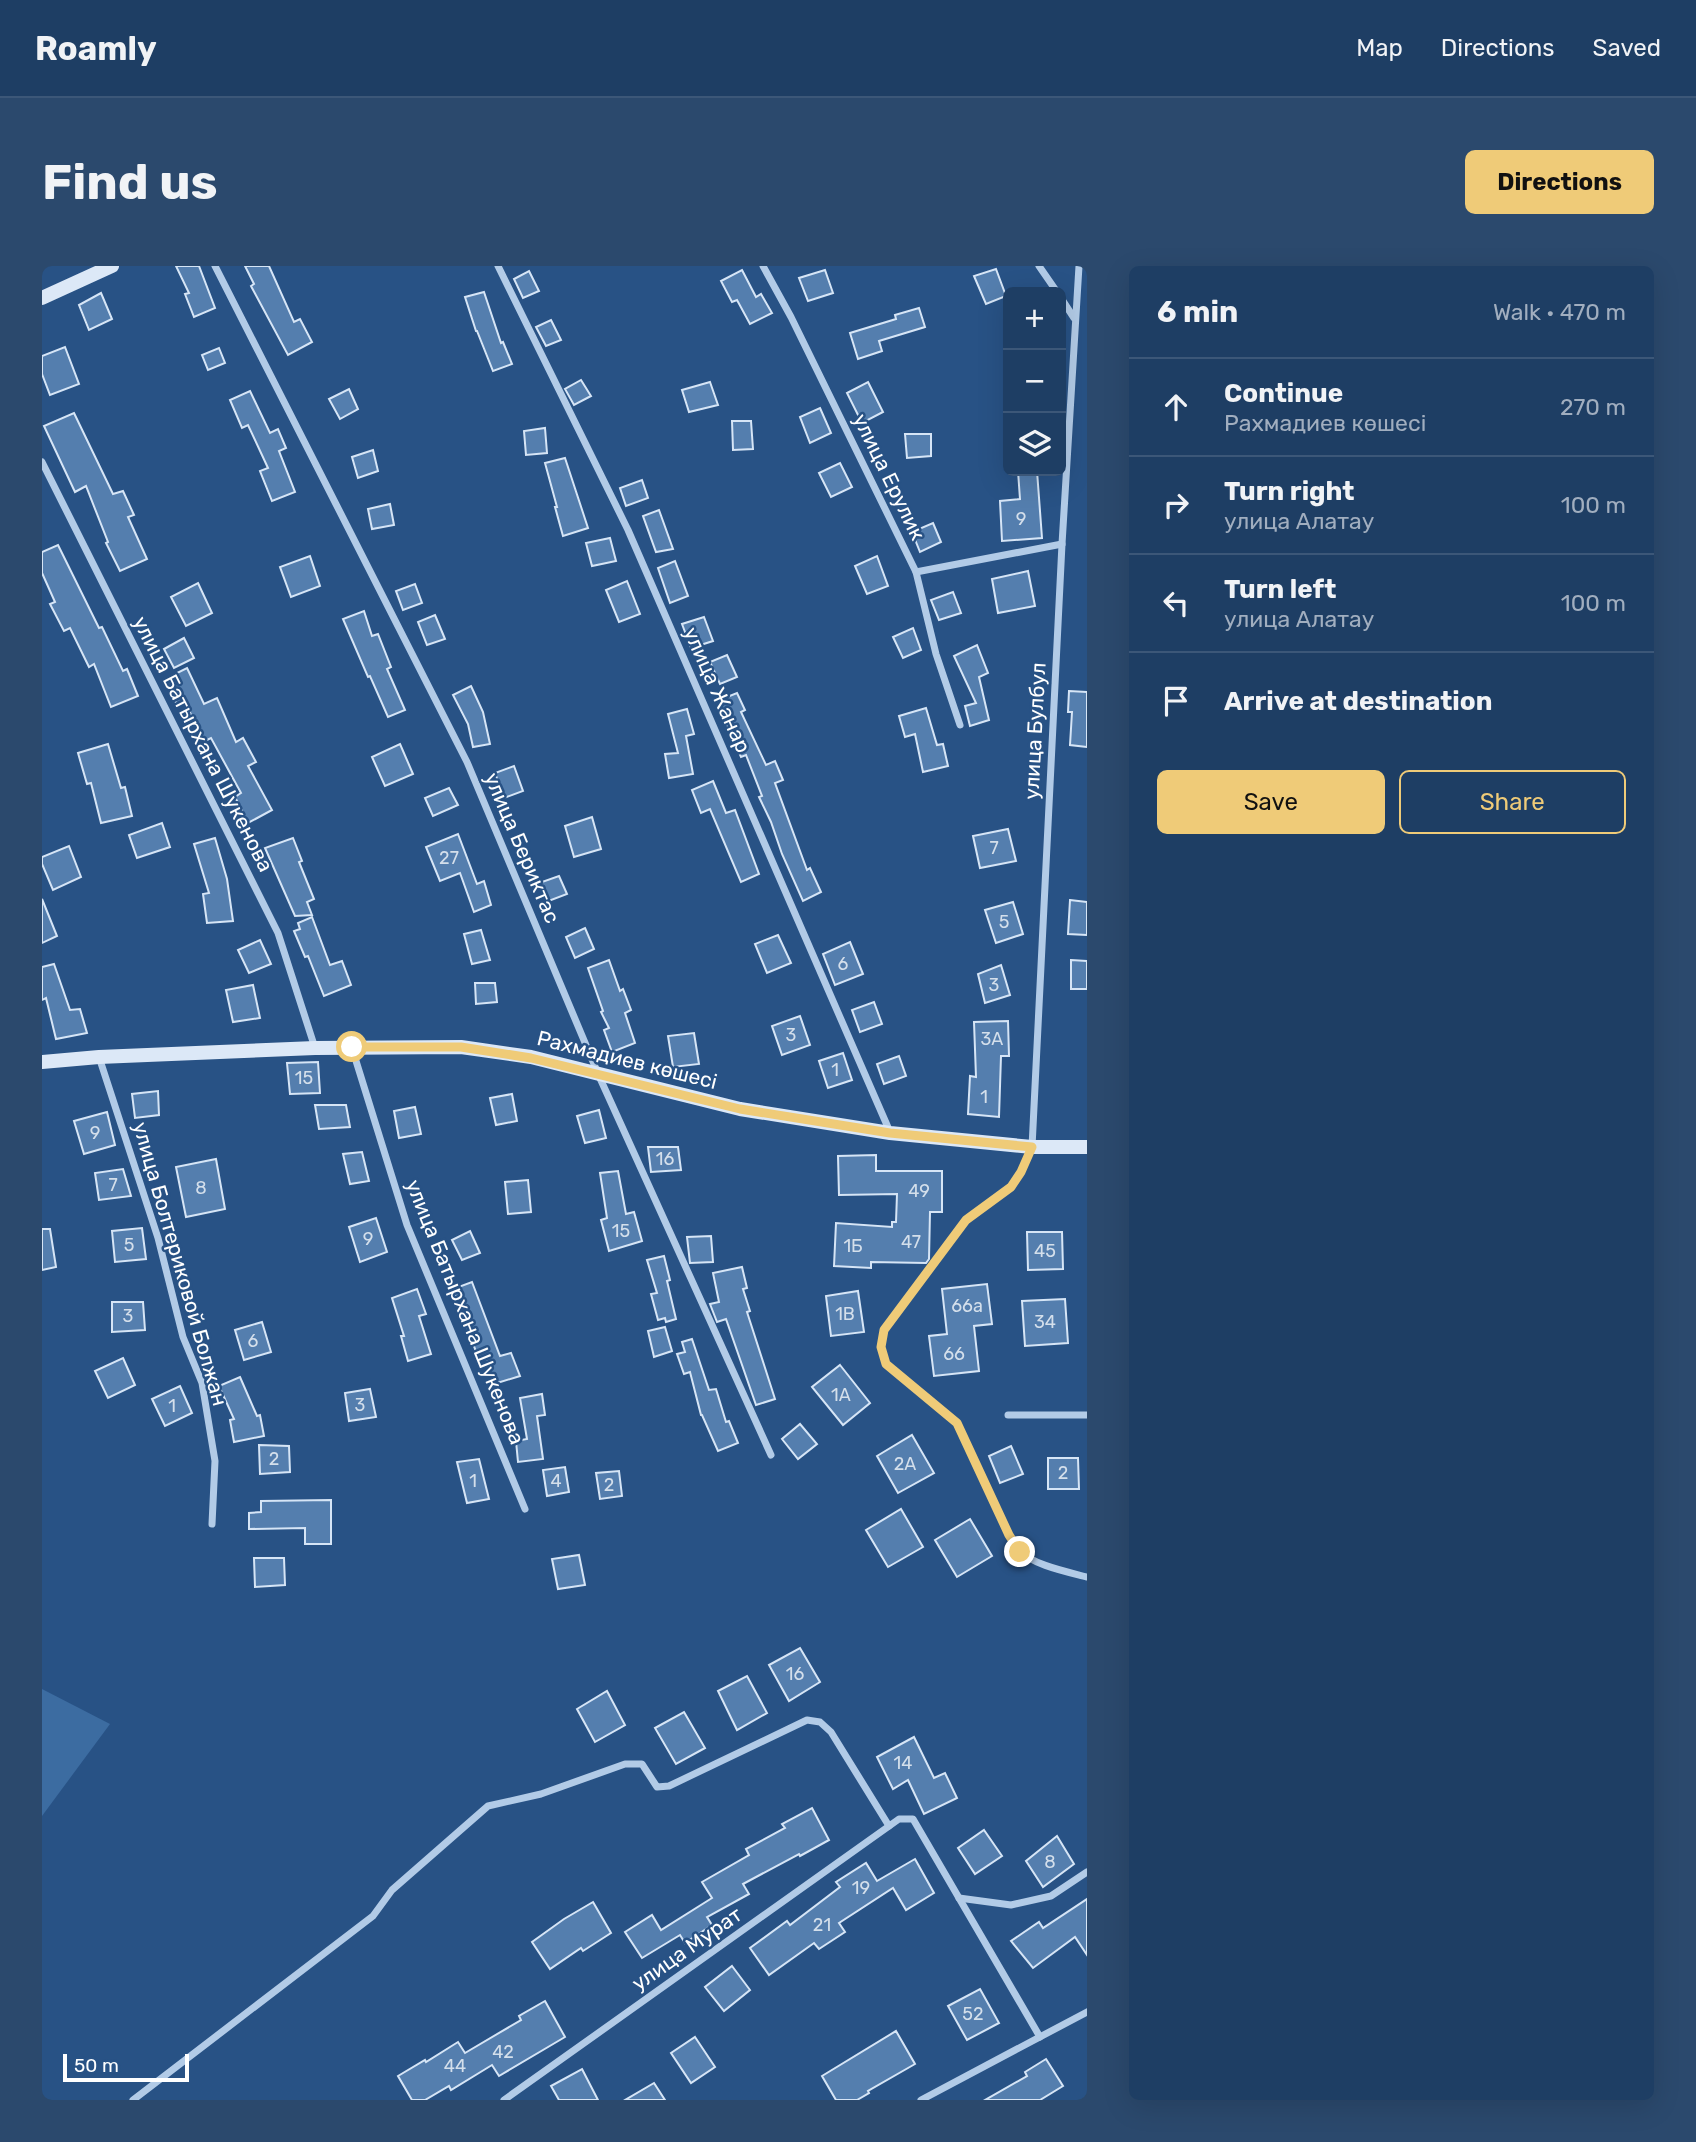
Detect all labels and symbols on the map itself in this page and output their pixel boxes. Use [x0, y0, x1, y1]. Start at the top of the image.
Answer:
street label: улица Ерулик [848, 410, 931, 544]
house number: 9 [1016, 508, 1026, 530]
street label: улица Батырхана Шукенова [128, 612, 279, 876]
street label: улица Жанар [679, 623, 756, 756]
street label: улица Булбул [1018, 662, 1051, 800]
street label: улица Бериктас [479, 769, 565, 927]
house number: 7 [989, 837, 999, 859]
house number: 27 [439, 847, 459, 869]
house number: 5 [999, 911, 1009, 933]
house number: 6 [838, 953, 849, 975]
house number: 3 [989, 974, 999, 996]
house number: 3 [786, 1024, 796, 1046]
street label: Рахмадиев көшесі [535, 1025, 720, 1094]
house number: 3А [981, 1028, 1003, 1050]
route start [336, 1031, 367, 1062]
house number: 1 [831, 1059, 839, 1081]
house number: 15 [295, 1067, 313, 1089]
house number: 1 [980, 1086, 988, 1108]
street label: улица Болтериковой Болжан [128, 1119, 233, 1409]
house number: 9 [90, 1122, 100, 1144]
house number: 16 [656, 1148, 674, 1170]
house number: 7 [108, 1174, 118, 1196]
street label: улица Батырхана Шукенова [401, 1176, 530, 1448]
house number: 8 [195, 1177, 207, 1199]
house number: 49 [908, 1180, 930, 1202]
house number: 15 [612, 1220, 630, 1242]
house number: 9 [363, 1228, 373, 1250]
house number: 47 [901, 1231, 921, 1253]
house number: 5 [124, 1234, 134, 1256]
house number: 1Б [843, 1235, 863, 1257]
house number: 45 [1034, 1240, 1056, 1262]
house number: 66а [951, 1295, 983, 1317]
house number: 1В [835, 1303, 855, 1325]
house number: 3 [123, 1305, 133, 1327]
house number: 34 [1034, 1311, 1056, 1333]
house number: 6 [248, 1330, 259, 1352]
house number: 66 [943, 1343, 965, 1365]
house number: 1А [831, 1384, 851, 1406]
house number: 3 [355, 1394, 365, 1416]
house number: 1 [168, 1395, 176, 1417]
house number: 2 [269, 1448, 279, 1470]
house number: 2А [894, 1453, 916, 1475]
house number: 2 [1058, 1462, 1068, 1484]
house number: 1 [469, 1470, 477, 1492]
house number: 4 [550, 1470, 562, 1492]
house number: 2 [604, 1474, 614, 1496]
route end [1004, 1536, 1035, 1567]
house number: 16 [786, 1663, 804, 1685]
house number: 14 [894, 1752, 912, 1774]
house number: 8 [1044, 1851, 1056, 1873]
house number: 19 [852, 1877, 870, 1899]
street label: улица Мурат [627, 1901, 747, 1996]
house number: 21 [813, 1914, 831, 1936]
house number: 52 [962, 2003, 984, 2025]
house number: 42 [492, 2041, 514, 2063]
scale bar [63, 2051, 189, 2083]
house number: 44 [444, 2055, 466, 2077]

